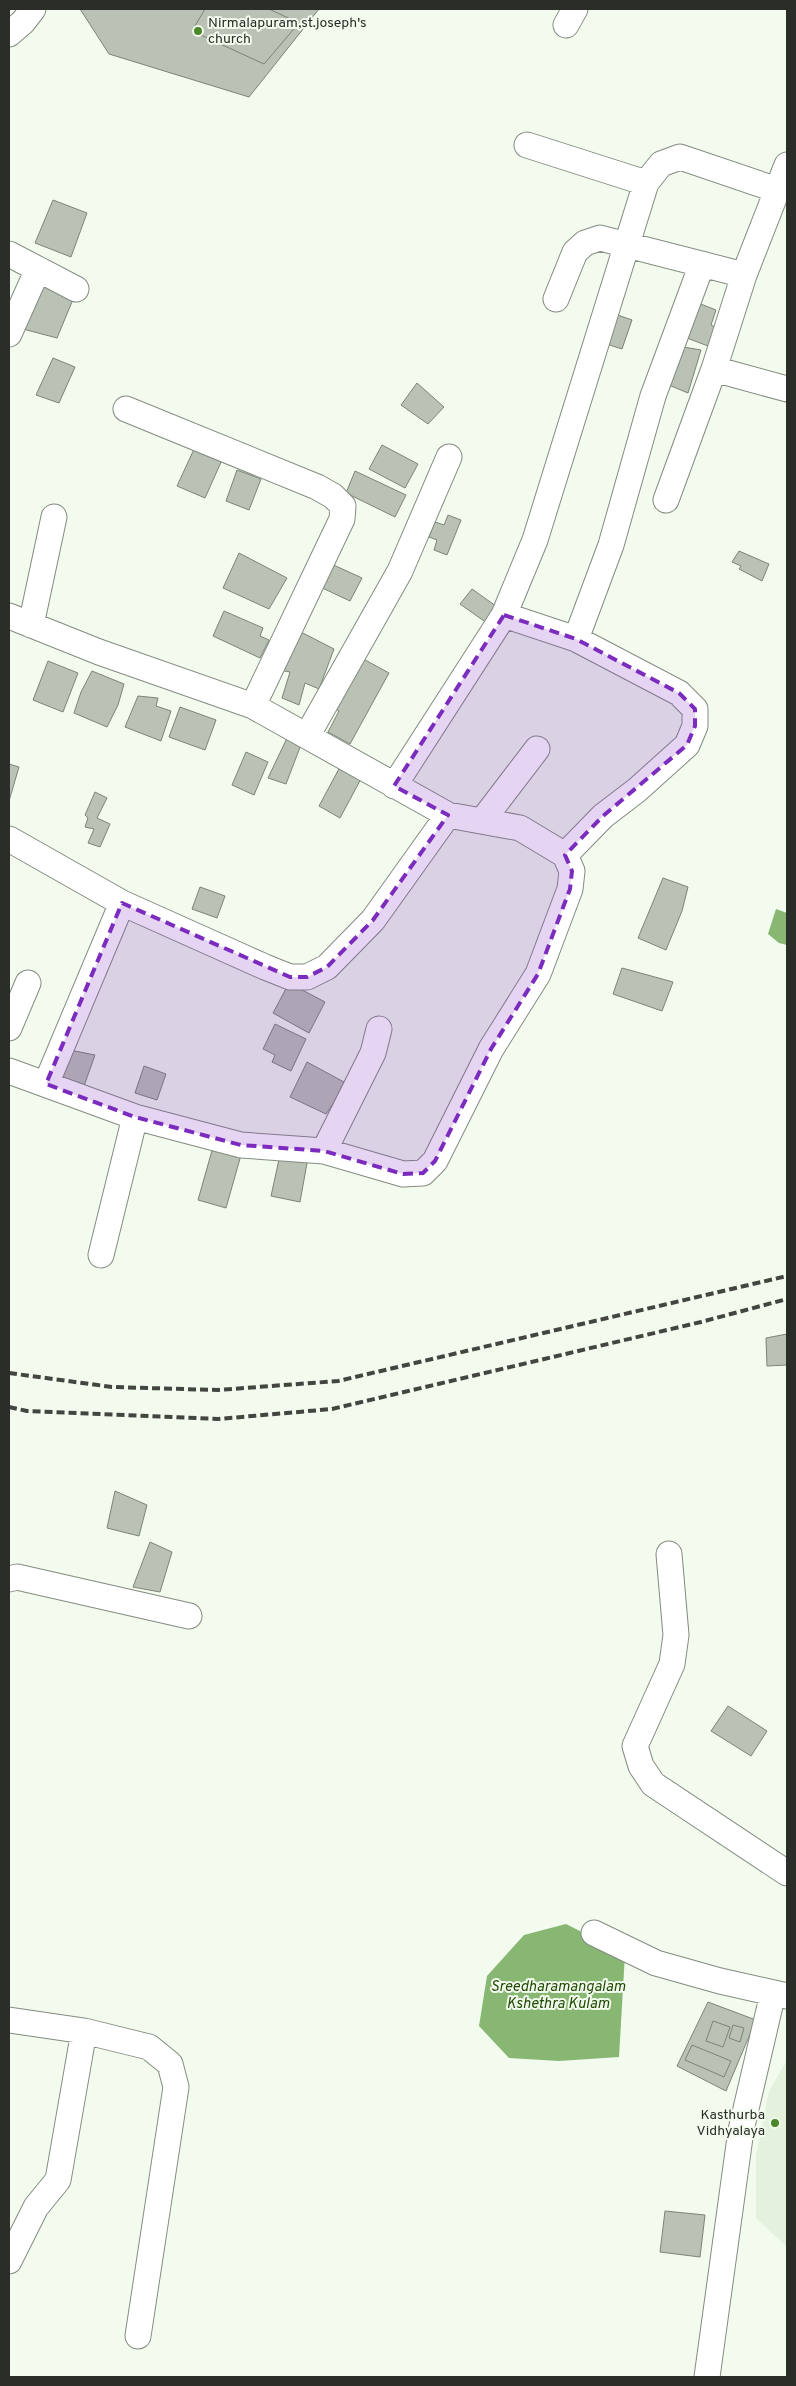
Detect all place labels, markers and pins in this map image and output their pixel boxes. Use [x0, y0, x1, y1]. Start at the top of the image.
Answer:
place label: Nirmalapuram,st.joseph's church [208, 15, 367, 48]
marker: Nirmalapuram,st.joseph's church [192, 25, 204, 37]
place label: Kasthurba Vidhyalaya [697, 2107, 765, 2140]
marker: Kasthurba Vidhyalaya [769, 2117, 781, 2129]

